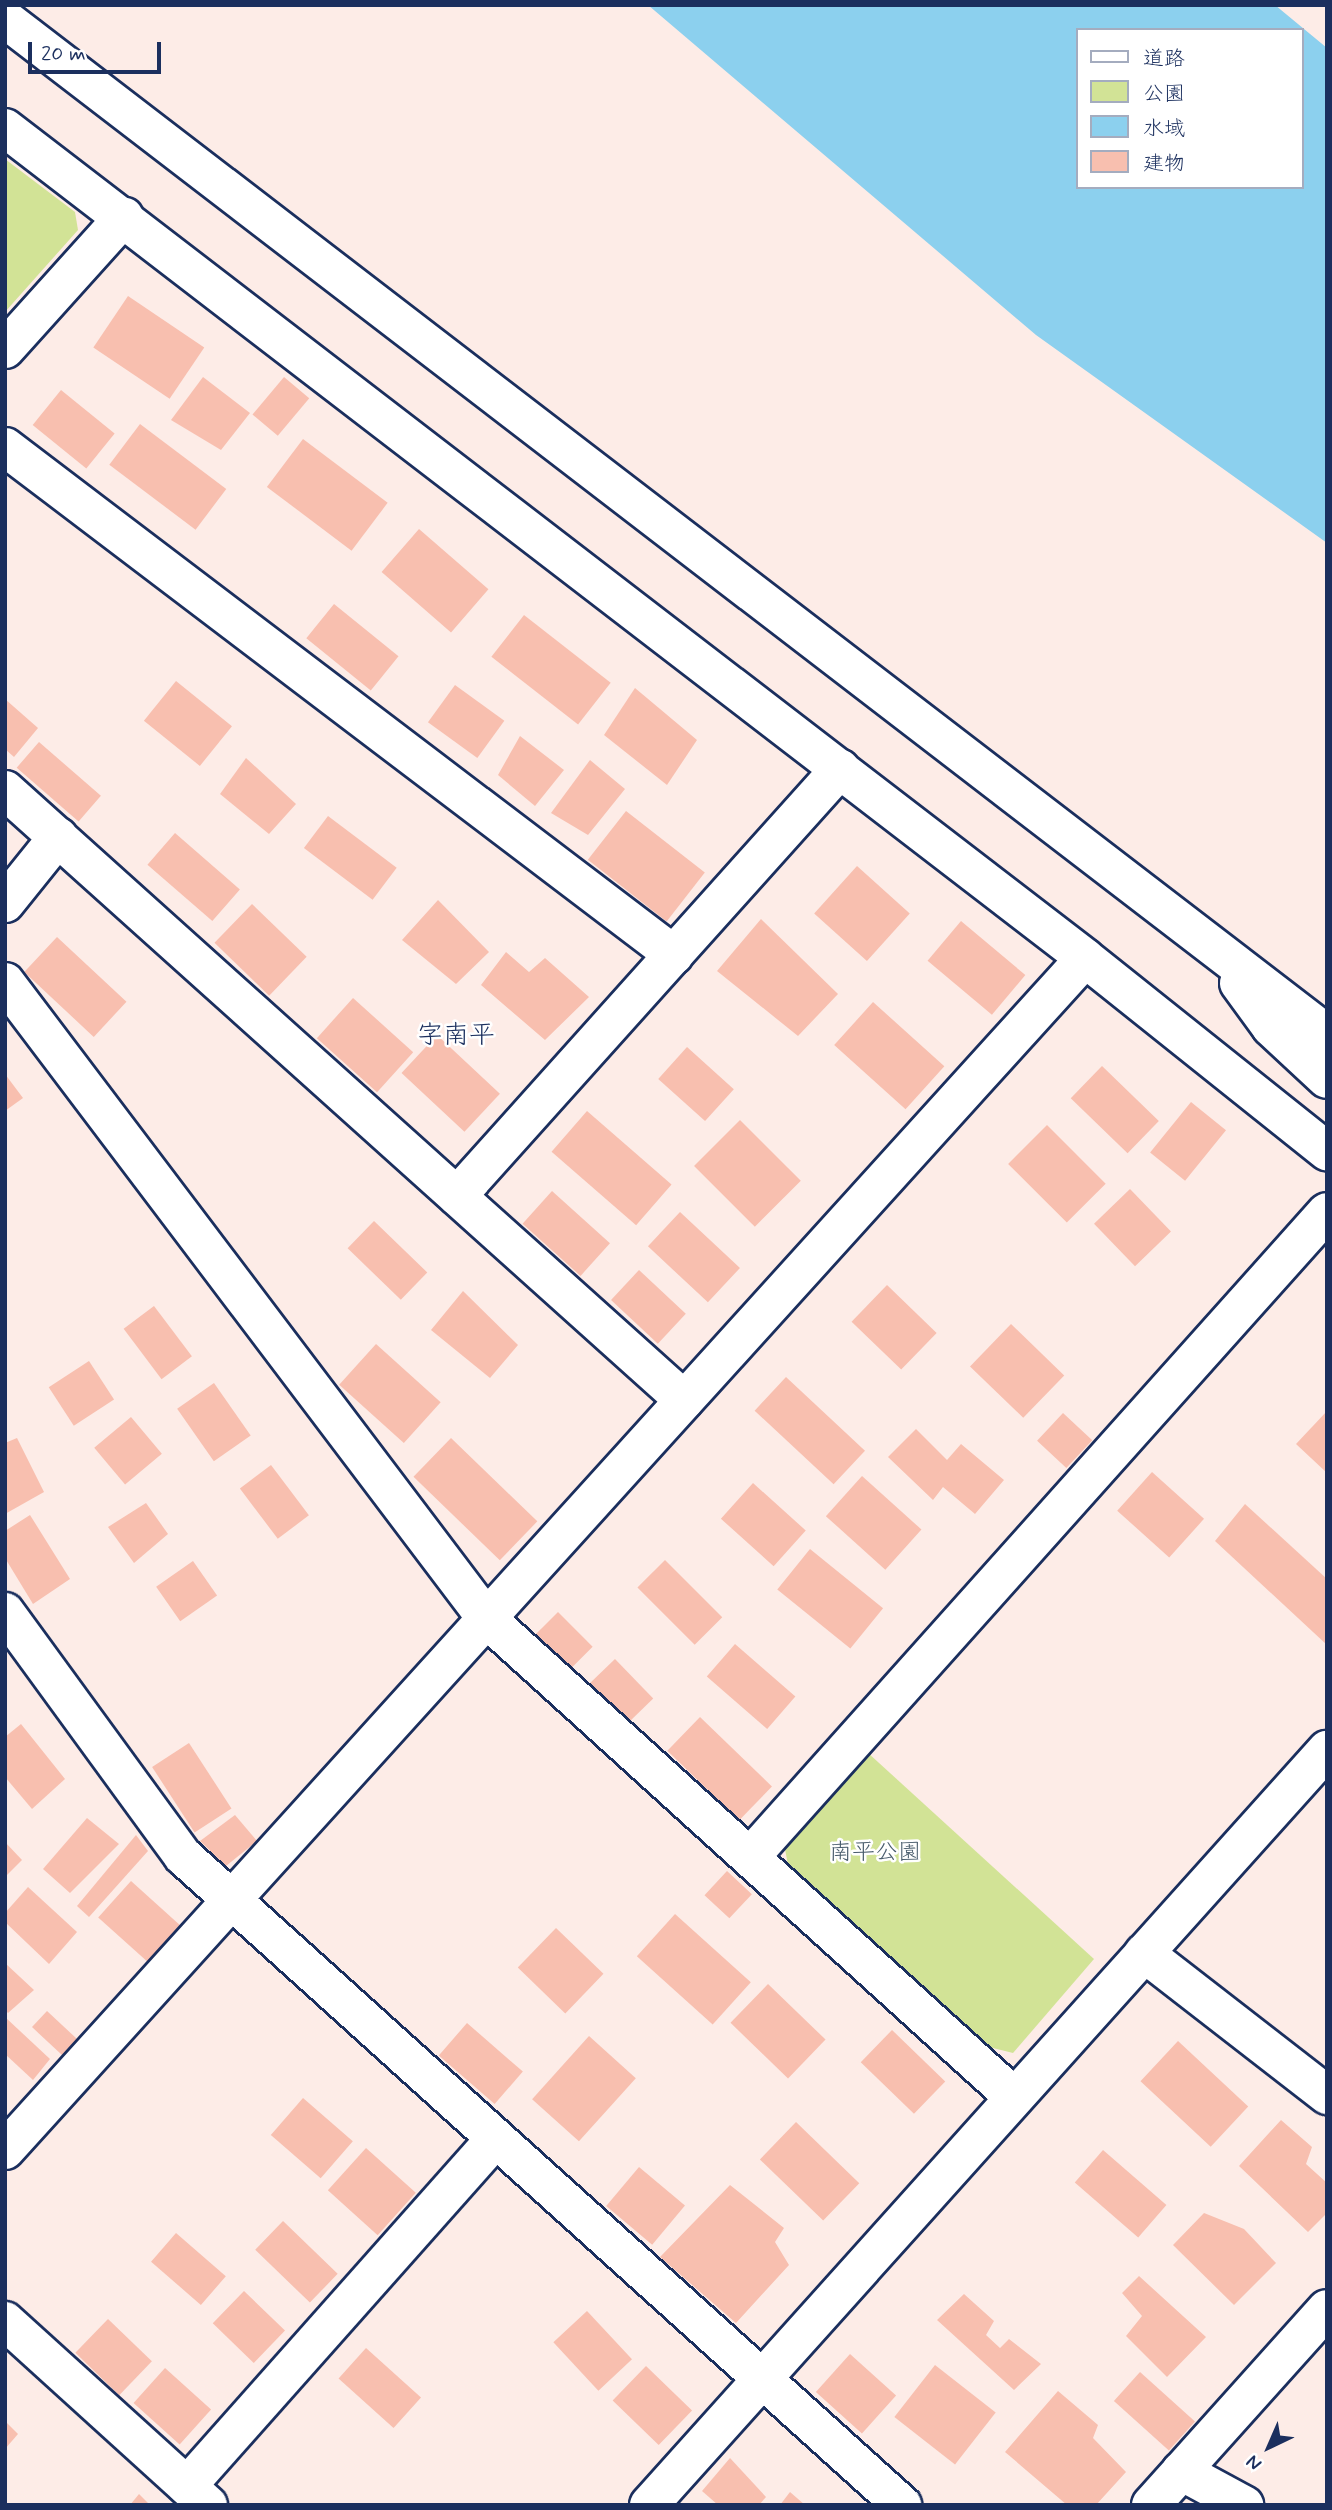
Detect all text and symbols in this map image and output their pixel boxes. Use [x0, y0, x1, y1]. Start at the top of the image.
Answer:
scale bar [32, 28, 164, 72]
legend [1076, 28, 1304, 189]
text: 20 m [41, 40, 86, 68]
text: 道路 [1143, 45, 1185, 73]
text: 公園 [1143, 80, 1185, 108]
text: 水域 [1143, 115, 1185, 143]
text: 建物 [1143, 150, 1185, 178]
district label: 字南平 [417, 1021, 495, 1053]
park label: 南平公園 [829, 1839, 921, 1867]
north arrow [1234, 2412, 1304, 2482]
text: N [1241, 2449, 1267, 2476]

